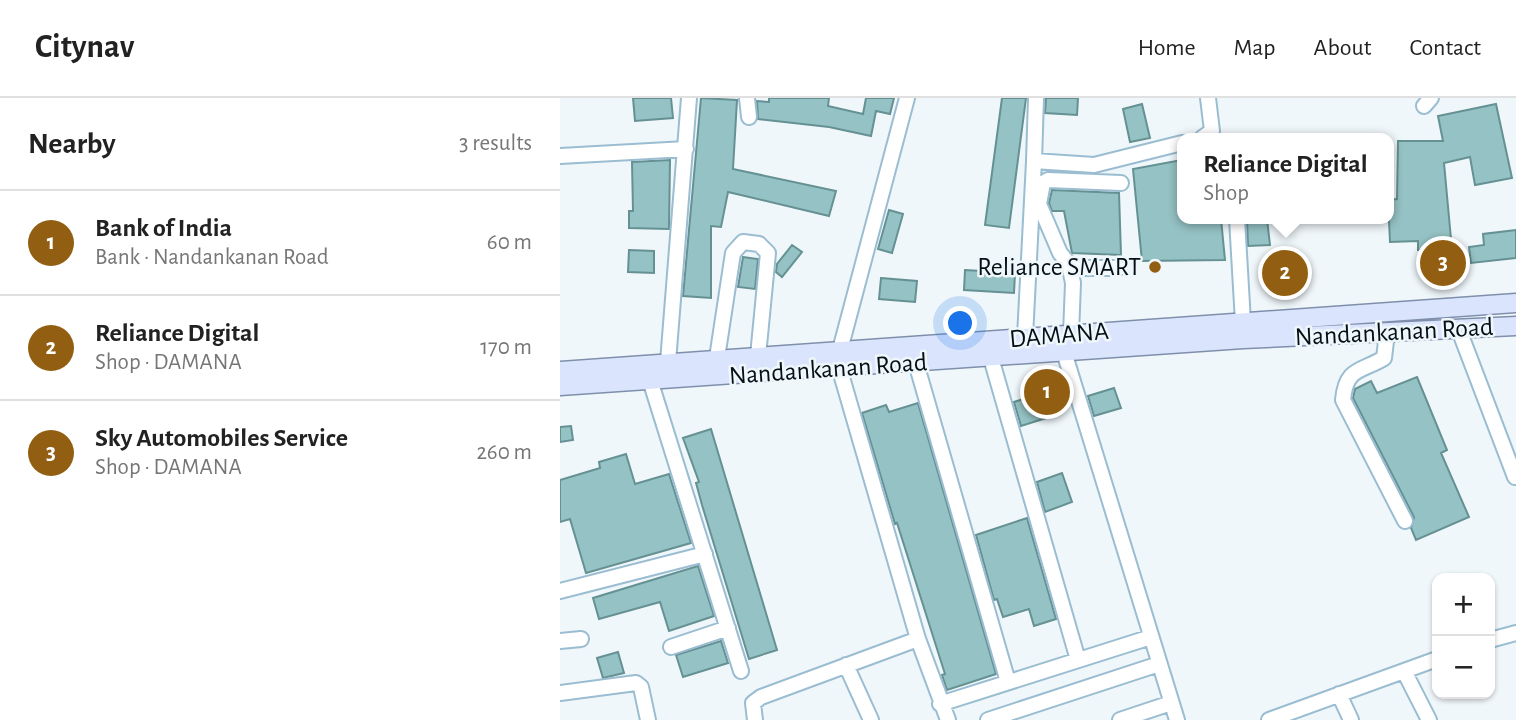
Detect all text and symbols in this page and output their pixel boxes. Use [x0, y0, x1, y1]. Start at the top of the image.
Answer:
text: Citynav [35, 31, 134, 64]
text: Home [1138, 36, 1196, 60]
text: Map [1234, 36, 1276, 60]
text: About [1314, 36, 1371, 60]
text: Contact [1409, 36, 1481, 60]
text: Nearby [28, 129, 116, 159]
text: 3 results [459, 132, 532, 155]
popup [1177, 133, 1394, 224]
text: Reliance Digital [1203, 151, 1368, 177]
text: Shop [1203, 182, 1249, 205]
text: Bank of India [95, 215, 232, 241]
text: 1 [47, 231, 55, 254]
text: 60 m [487, 231, 532, 254]
pin: 3 [1420, 237, 1466, 289]
text: Bank · Nandankanan Road [95, 246, 329, 269]
pin: 2 [1262, 247, 1308, 299]
place label: Reliance SMART [977, 254, 1141, 280]
marker: Reliance SMART [1147, 259, 1163, 275]
your location [943, 306, 977, 340]
street label: Nandankanan Road [1294, 314, 1494, 350]
street label: DAMANA [1008, 318, 1110, 352]
text: Reliance Digital [95, 320, 259, 346]
text: 2 [46, 336, 56, 359]
text: 170 m [480, 336, 532, 359]
street label: Nandankanan Road [728, 349, 928, 389]
text: Shop · DAMANA [95, 351, 242, 374]
pin: 1 [1024, 366, 1070, 418]
text: Sky Automobiles Service [95, 425, 348, 451]
text: 3 [46, 441, 56, 464]
text: 260 m [476, 441, 532, 464]
text: Shop · DAMANA [95, 456, 242, 479]
map controls [1432, 573, 1495, 699]
button: + [1432, 573, 1495, 636]
button: − [1432, 636, 1495, 699]

